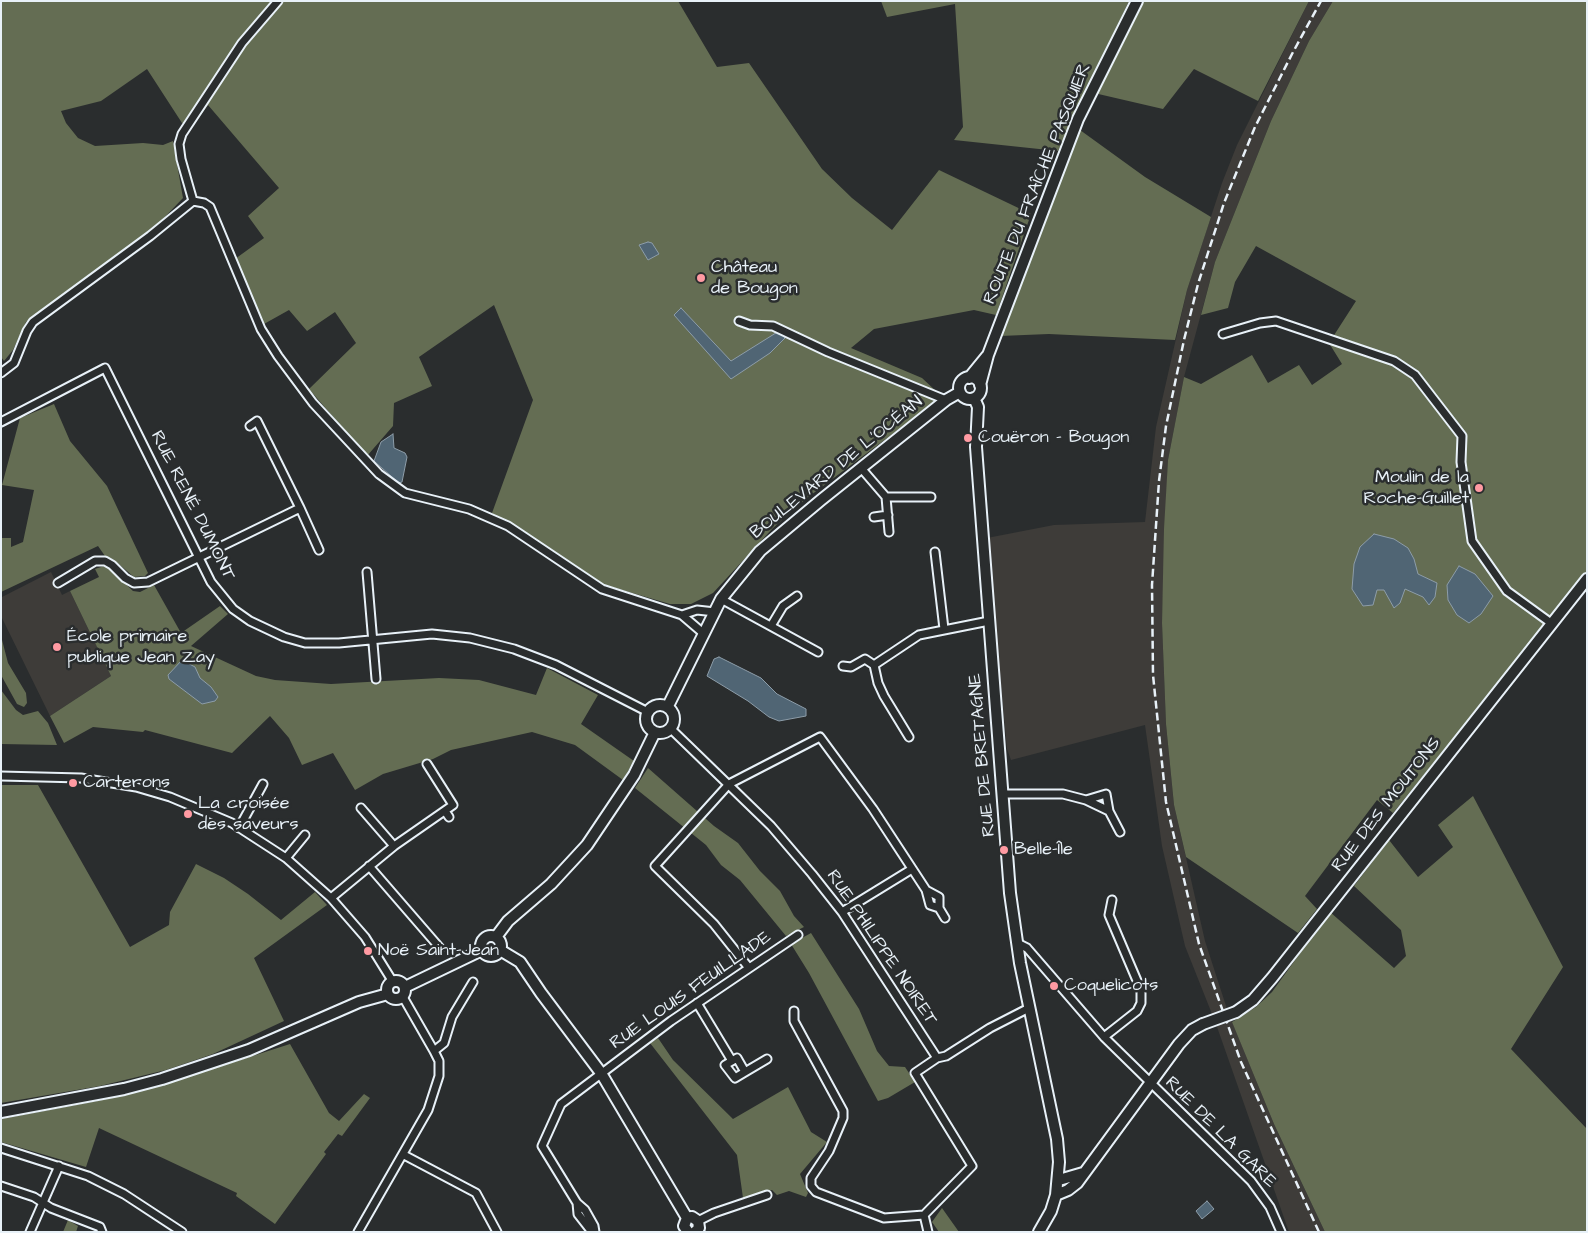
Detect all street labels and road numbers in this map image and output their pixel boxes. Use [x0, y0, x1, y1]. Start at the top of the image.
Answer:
street label: ROUTE DU FRAÎCHE PASQUIER [980, 60, 1096, 308]
street label: BOULEVARD DE L'OCÉAN [746, 392, 928, 544]
street label: RUE RENÉ DUMONT [145, 428, 239, 584]
street label: RUE DE BRETAGNE [965, 672, 1001, 838]
street label: RUE DES MOUTONS [1328, 733, 1446, 877]
street label: RUE PHILIPPE NOIRET [821, 866, 941, 1030]
street label: RUE LOUIS FEUILLADE [606, 927, 776, 1055]
street label: RUE DE LA GARE [1160, 1073, 1280, 1193]

